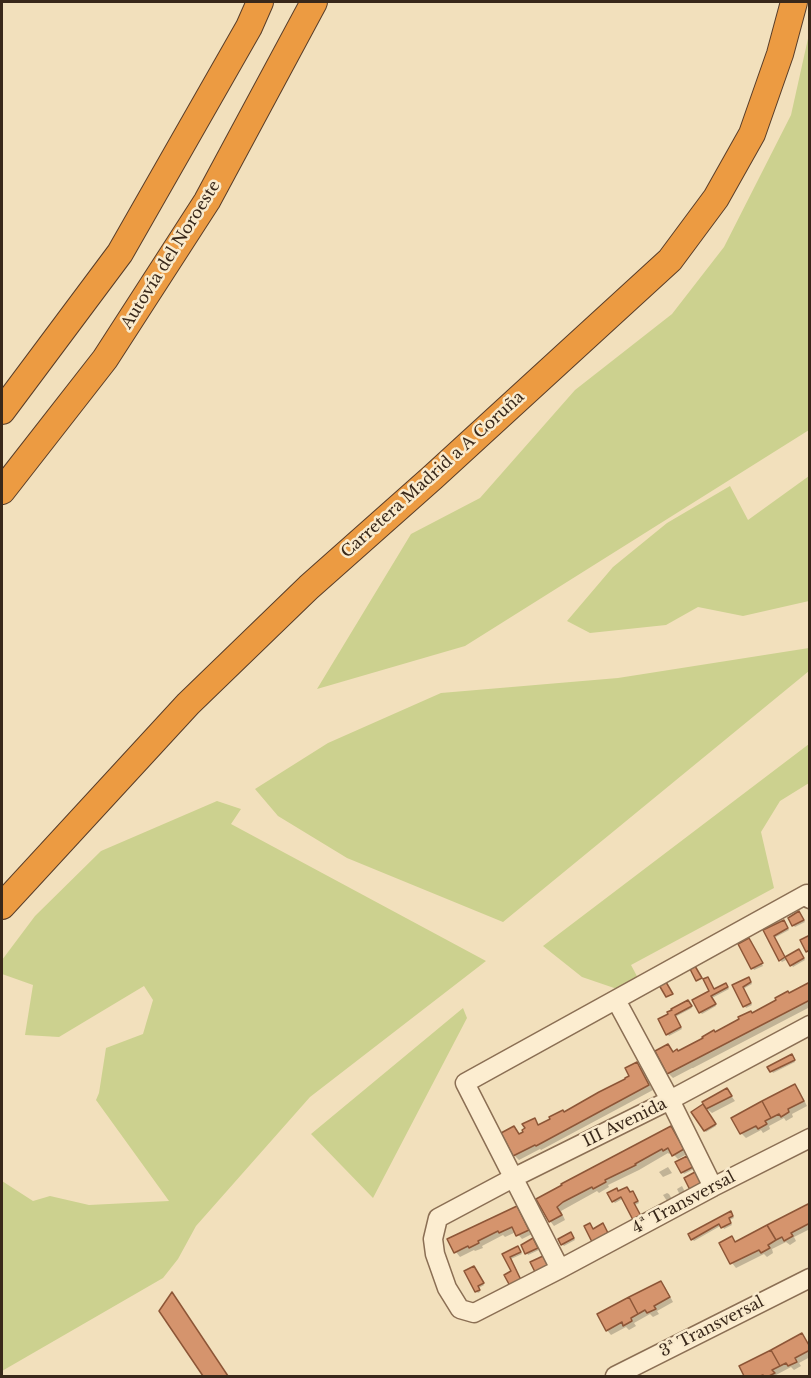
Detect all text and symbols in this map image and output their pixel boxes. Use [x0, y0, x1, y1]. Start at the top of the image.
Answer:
street label: Autovía del Noroeste [117, 177, 225, 333]
street label: Carretera Madrid a A Coruña [337, 388, 529, 562]
street label: III Avenida [580, 1094, 670, 1152]
street label: 4ª Transversal [629, 1168, 739, 1238]
street label: 3ª Transversal [657, 1292, 767, 1362]

